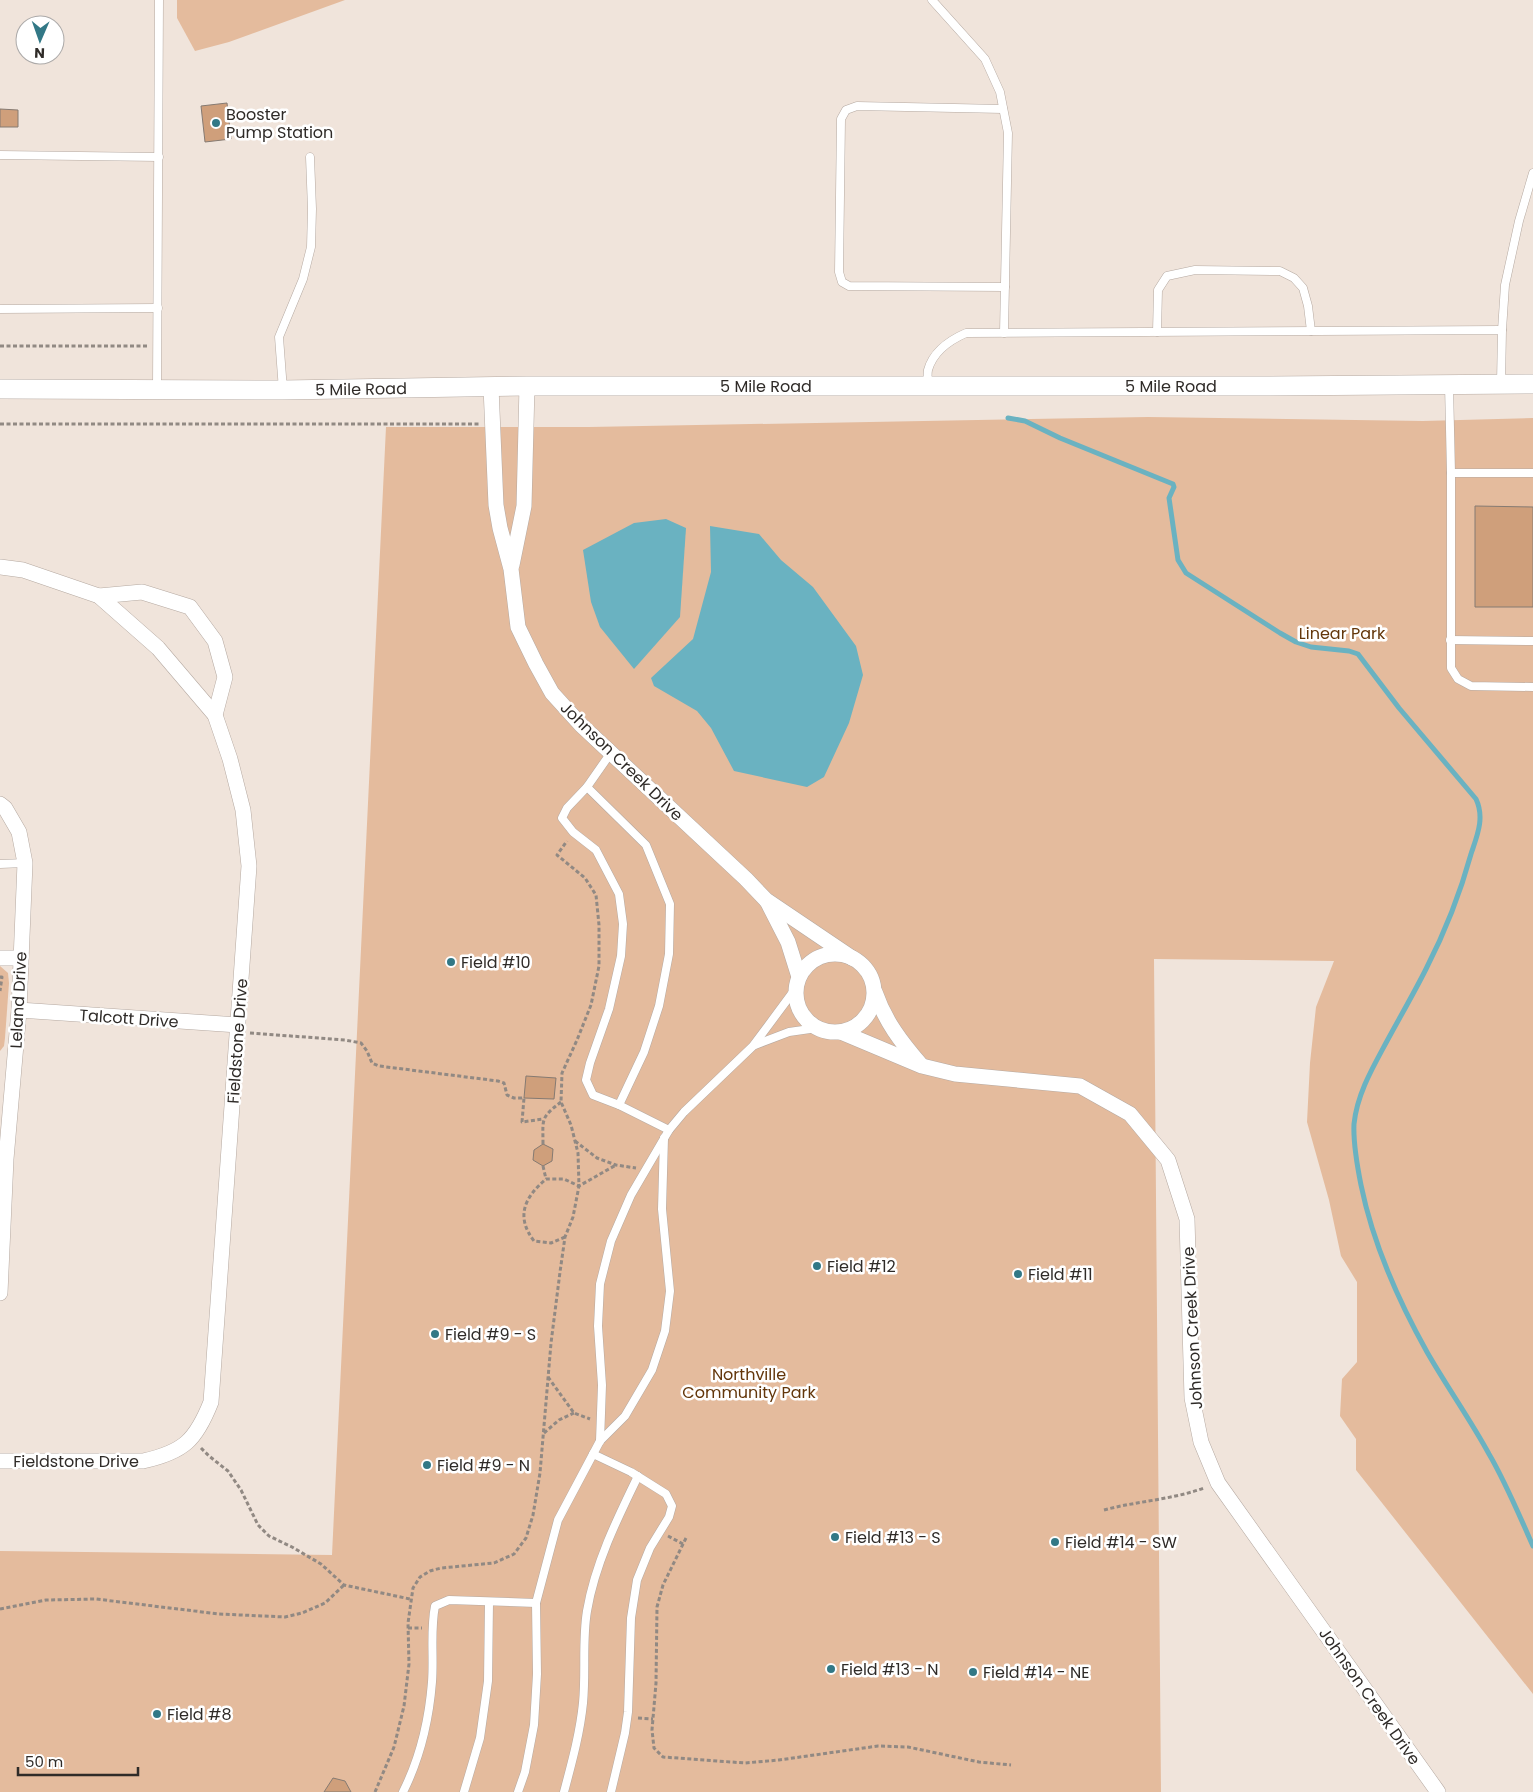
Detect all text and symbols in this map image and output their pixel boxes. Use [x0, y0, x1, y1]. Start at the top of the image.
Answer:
north arrow [15, 15, 65, 65]
text: N [34, 43, 45, 63]
place label: Booster Pump Station [226, 103, 333, 144]
marker: Booster Pump Station [210, 117, 222, 129]
street label: 5 Mile Road [720, 375, 812, 398]
street label: 5 Mile Road [1125, 375, 1217, 398]
street label: 5 Mile Road [315, 377, 407, 401]
park label: Linear Park [1299, 622, 1386, 645]
street label: Johnson Creek Drive [555, 696, 688, 826]
street label: Leland Drive [4, 951, 33, 1049]
place label: Field #10 [461, 951, 531, 974]
marker: Field #10 [445, 956, 457, 968]
street label: Fieldstone Drive [222, 977, 253, 1105]
street label: Talcott Drive [79, 1004, 179, 1033]
street label: Johnson Creek Drive [1177, 1246, 1208, 1410]
place label: Field #12 [827, 1255, 896, 1278]
marker: Field #12 [811, 1260, 823, 1272]
place label: Field #11 [1028, 1263, 1093, 1286]
marker: Field #11 [1012, 1268, 1024, 1280]
place label: Field #9 - S [445, 1323, 536, 1346]
marker: Field #9 - S [429, 1328, 441, 1340]
park label: Northville Community Park [682, 1363, 816, 1404]
street label: Fieldstone Drive [13, 1450, 139, 1473]
place label: Field #9 - N [437, 1454, 530, 1477]
marker: Field #9 - N [421, 1459, 433, 1471]
place label: Field #13 - S [845, 1526, 941, 1549]
marker: Field #13 - S [829, 1531, 841, 1543]
place label: Field #14 - SW [1065, 1531, 1177, 1554]
marker: Field #14 - SW [1049, 1536, 1061, 1548]
street label: Johnson Creek Drive [1313, 1623, 1426, 1770]
place label: Field #13 - N [841, 1658, 939, 1681]
place label: Field #14 - NE [983, 1661, 1089, 1684]
marker: Field #13 - N [825, 1663, 837, 1675]
marker: Field #14 - NE [967, 1666, 979, 1678]
place label: Field #8 [167, 1703, 231, 1726]
marker: Field #8 [151, 1708, 163, 1720]
scale bar [18, 1744, 138, 1776]
text: 50 m [25, 1751, 63, 1772]

